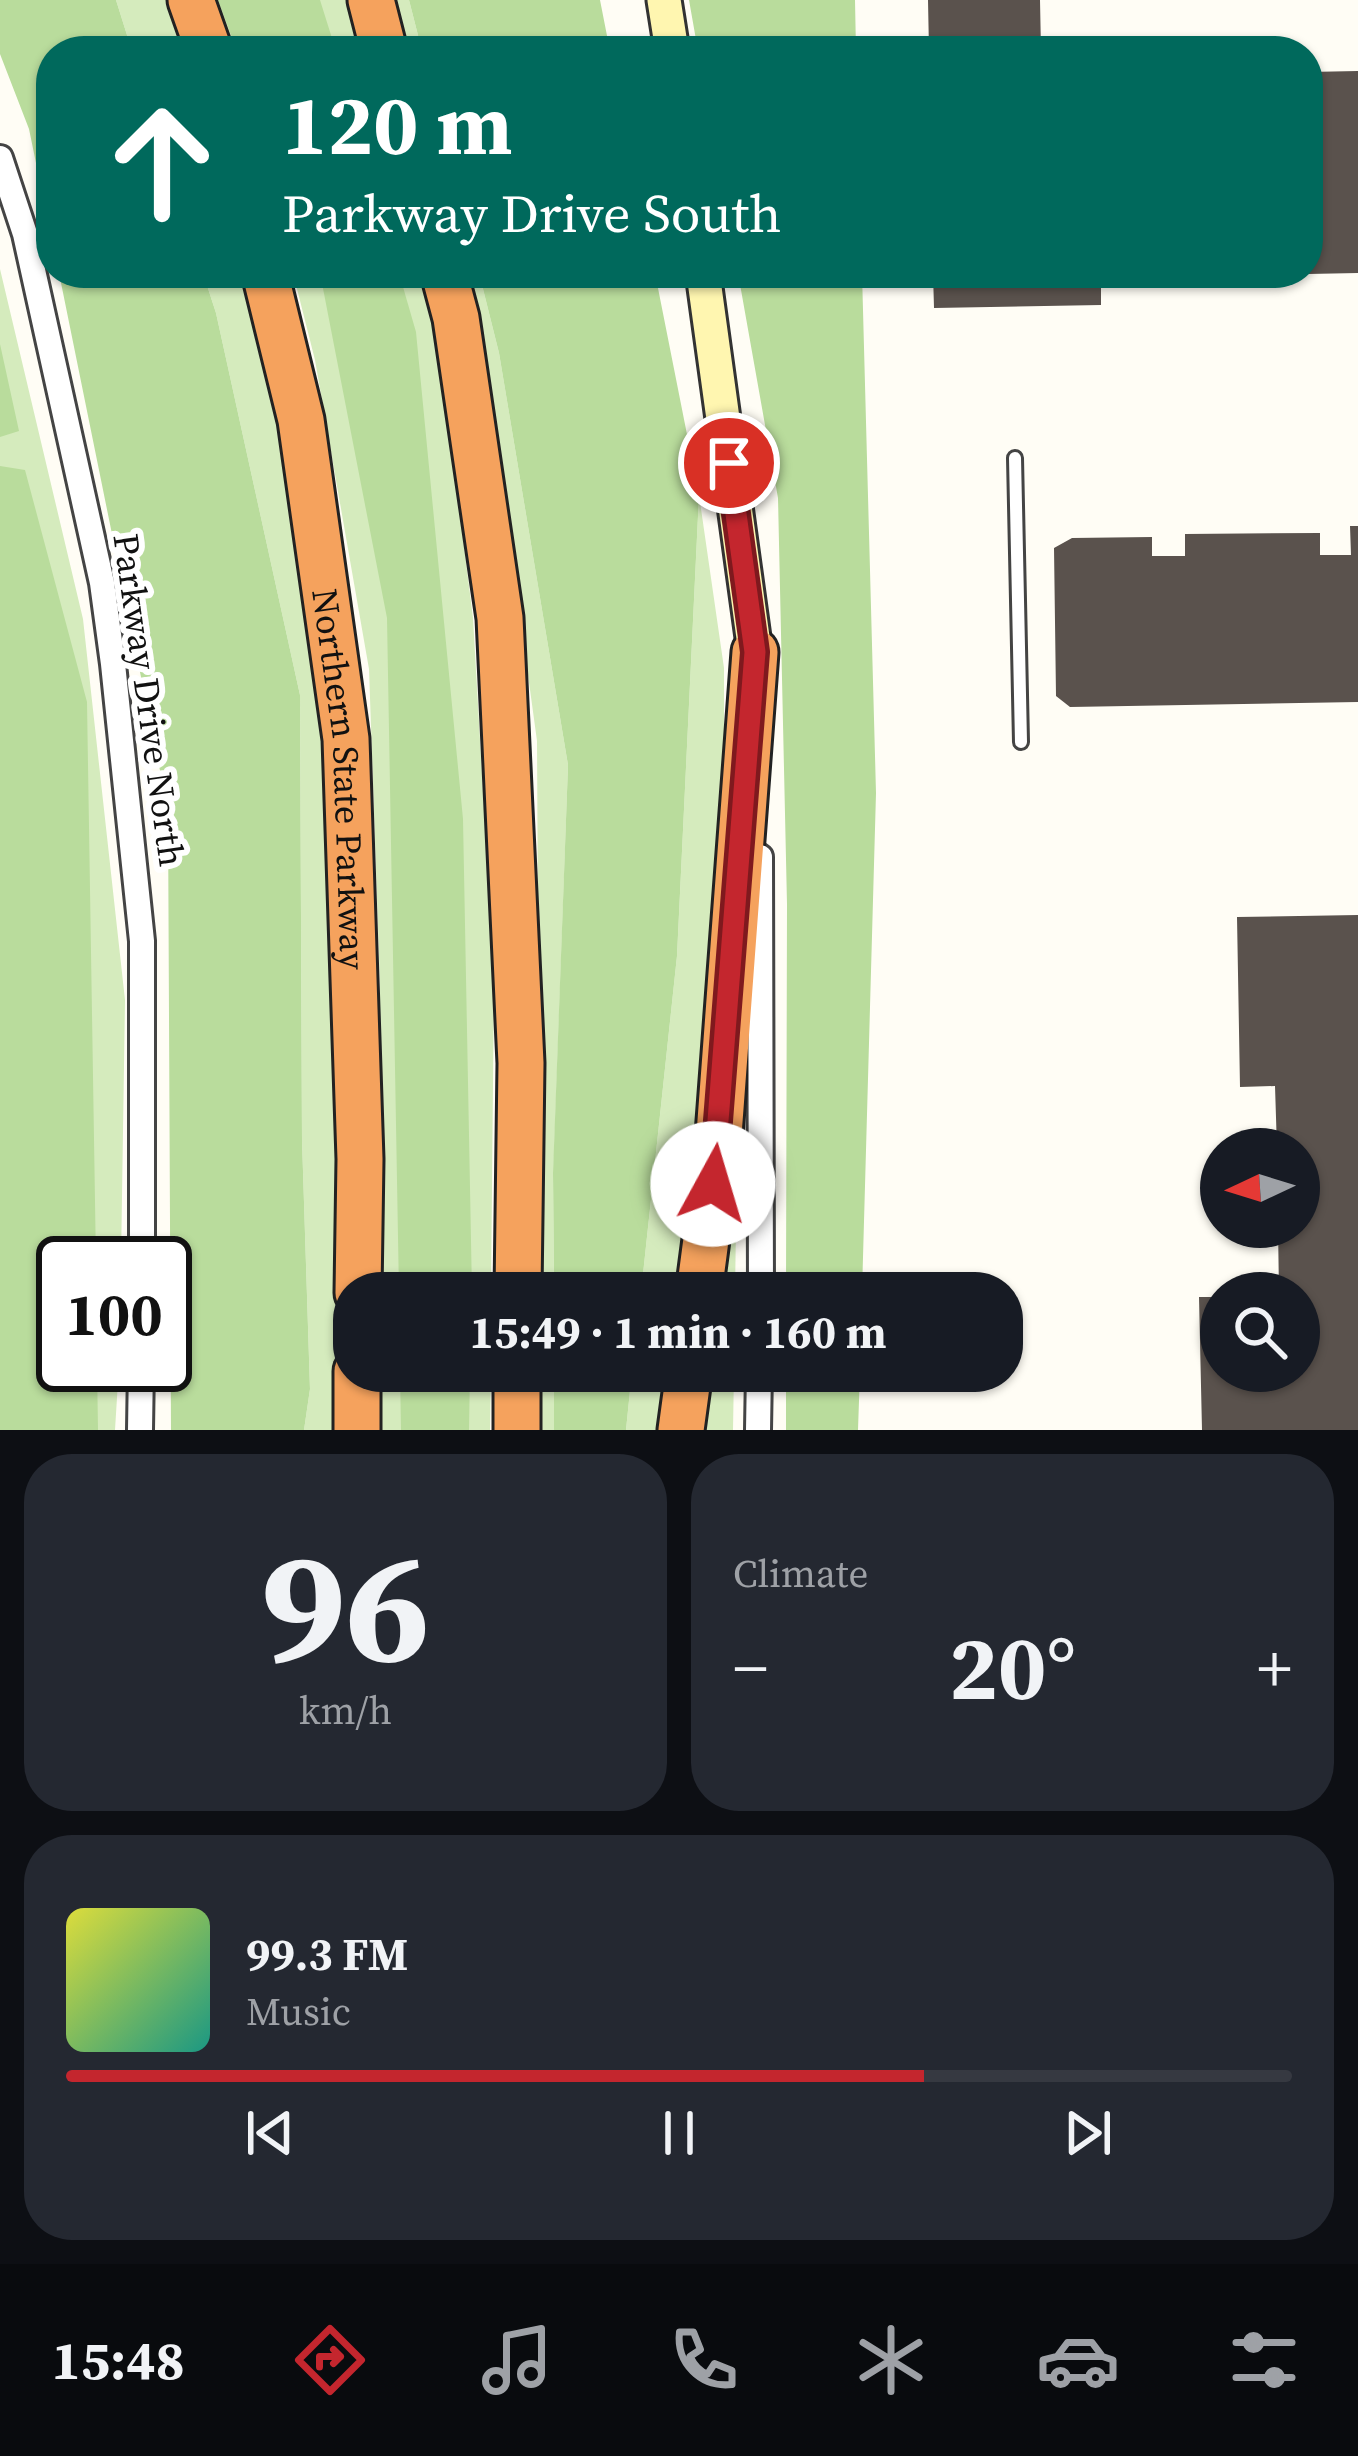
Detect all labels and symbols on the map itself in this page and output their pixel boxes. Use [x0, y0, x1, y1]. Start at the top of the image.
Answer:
pin [678, 412, 780, 514]
street label: Parkway Drive North [101, 530, 197, 870]
street label: Northern State Parkway [301, 585, 378, 971]
position arrow [650, 1121, 776, 1247]
north arrow [1200, 1128, 1320, 1248]
speed limit sign: 100 [36, 1236, 192, 1392]

